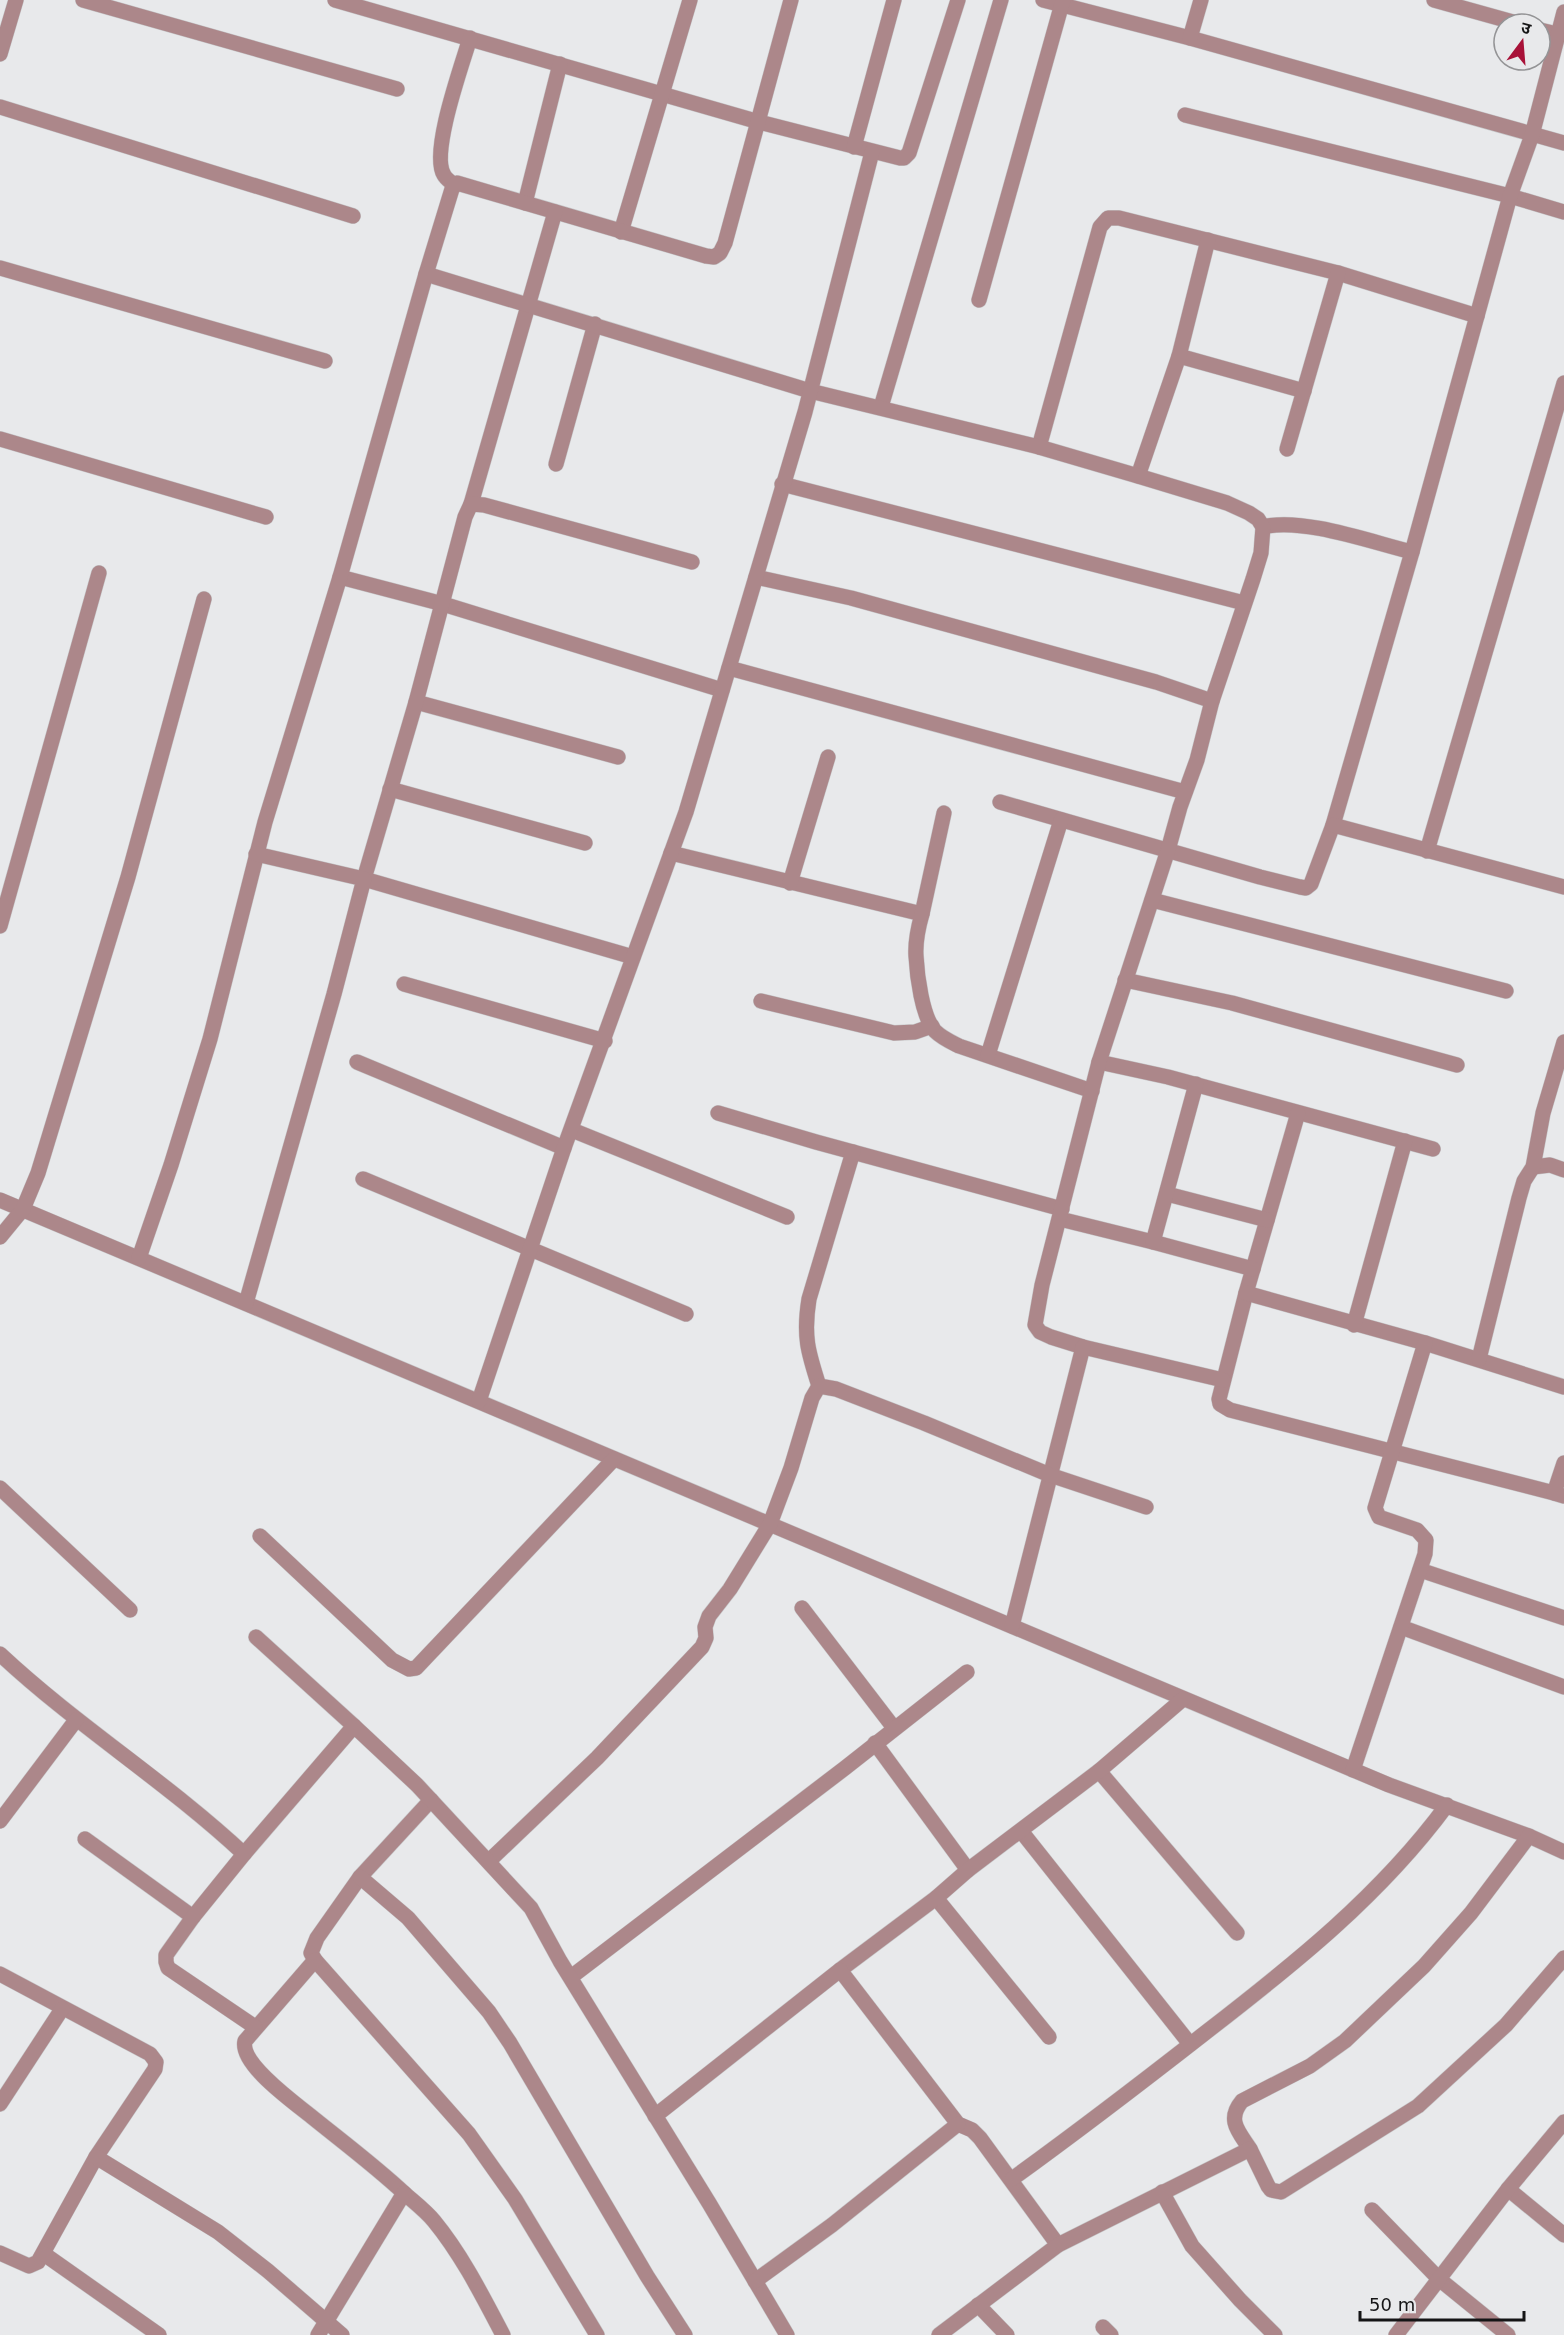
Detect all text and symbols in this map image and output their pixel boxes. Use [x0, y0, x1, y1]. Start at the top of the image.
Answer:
north arrow [1492, 12, 1552, 72]
text: उ [1519, 18, 1534, 39]
scale bar [1360, 2284, 1524, 2322]
text: 50 m [1369, 2294, 1415, 2315]

